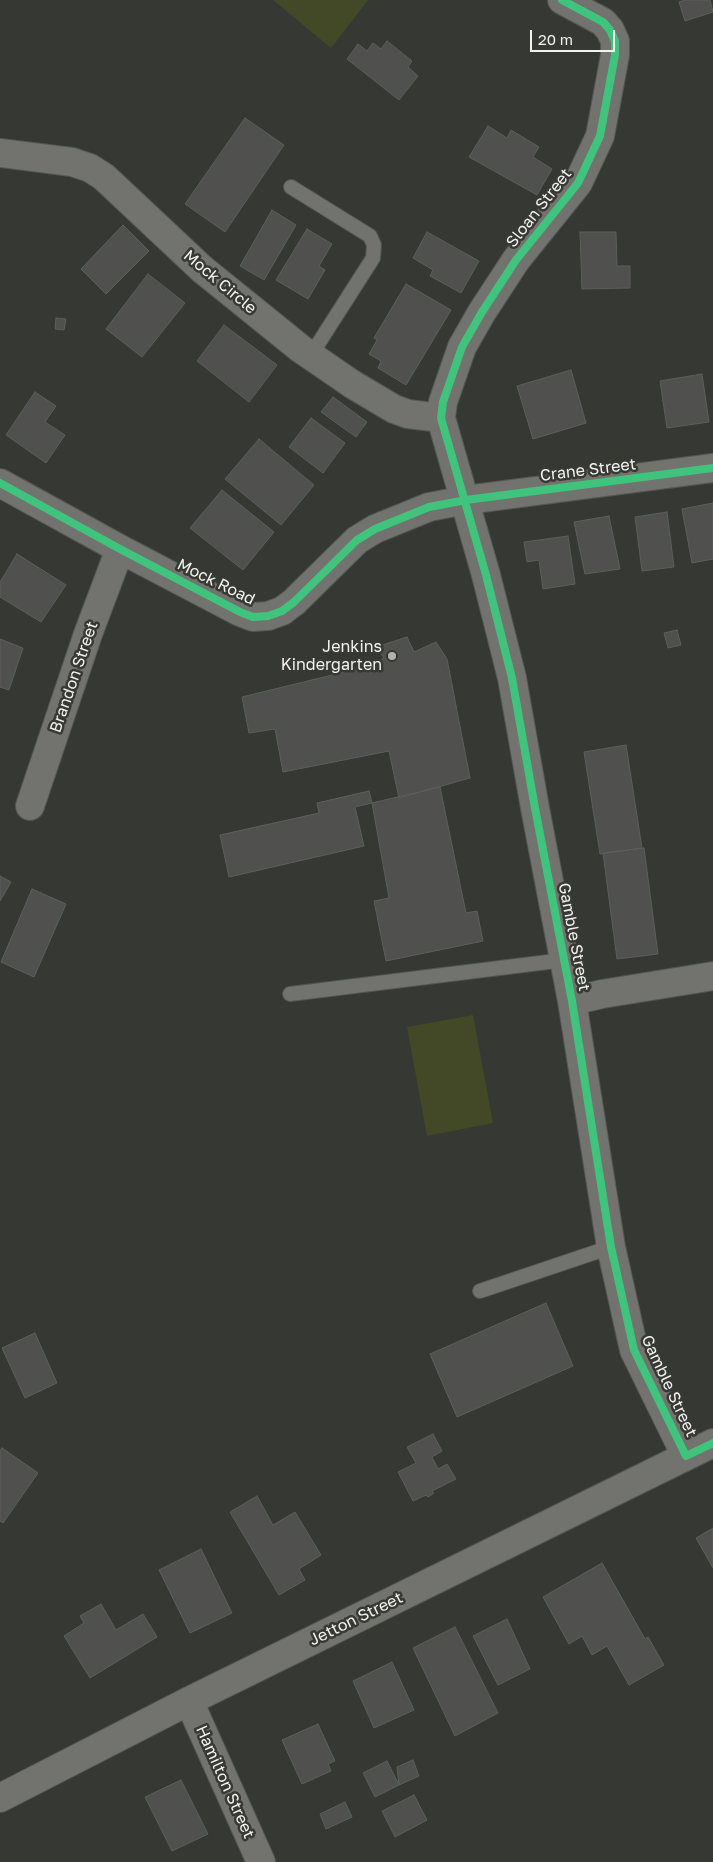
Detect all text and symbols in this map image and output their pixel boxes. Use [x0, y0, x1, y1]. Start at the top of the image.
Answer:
scale bar [533, 20, 618, 52]
text: 20 m [538, 30, 573, 48]
street label: Sloan Street [502, 165, 576, 251]
street label: Mock Circle [180, 246, 260, 318]
street label: Crane Street [539, 455, 637, 485]
street label: Mock Road [174, 555, 258, 609]
street label: Brandon Street [46, 619, 102, 735]
place label: Jenkins Kindergarten [281, 637, 382, 675]
marker: Jenkins Kindergarten [386, 650, 398, 662]
street label: Gamble Street [554, 881, 594, 993]
street label: Gamble Street [637, 1332, 701, 1440]
street label: Jetton Street [306, 1588, 406, 1650]
street label: Hamilton Street [191, 1723, 259, 1841]

